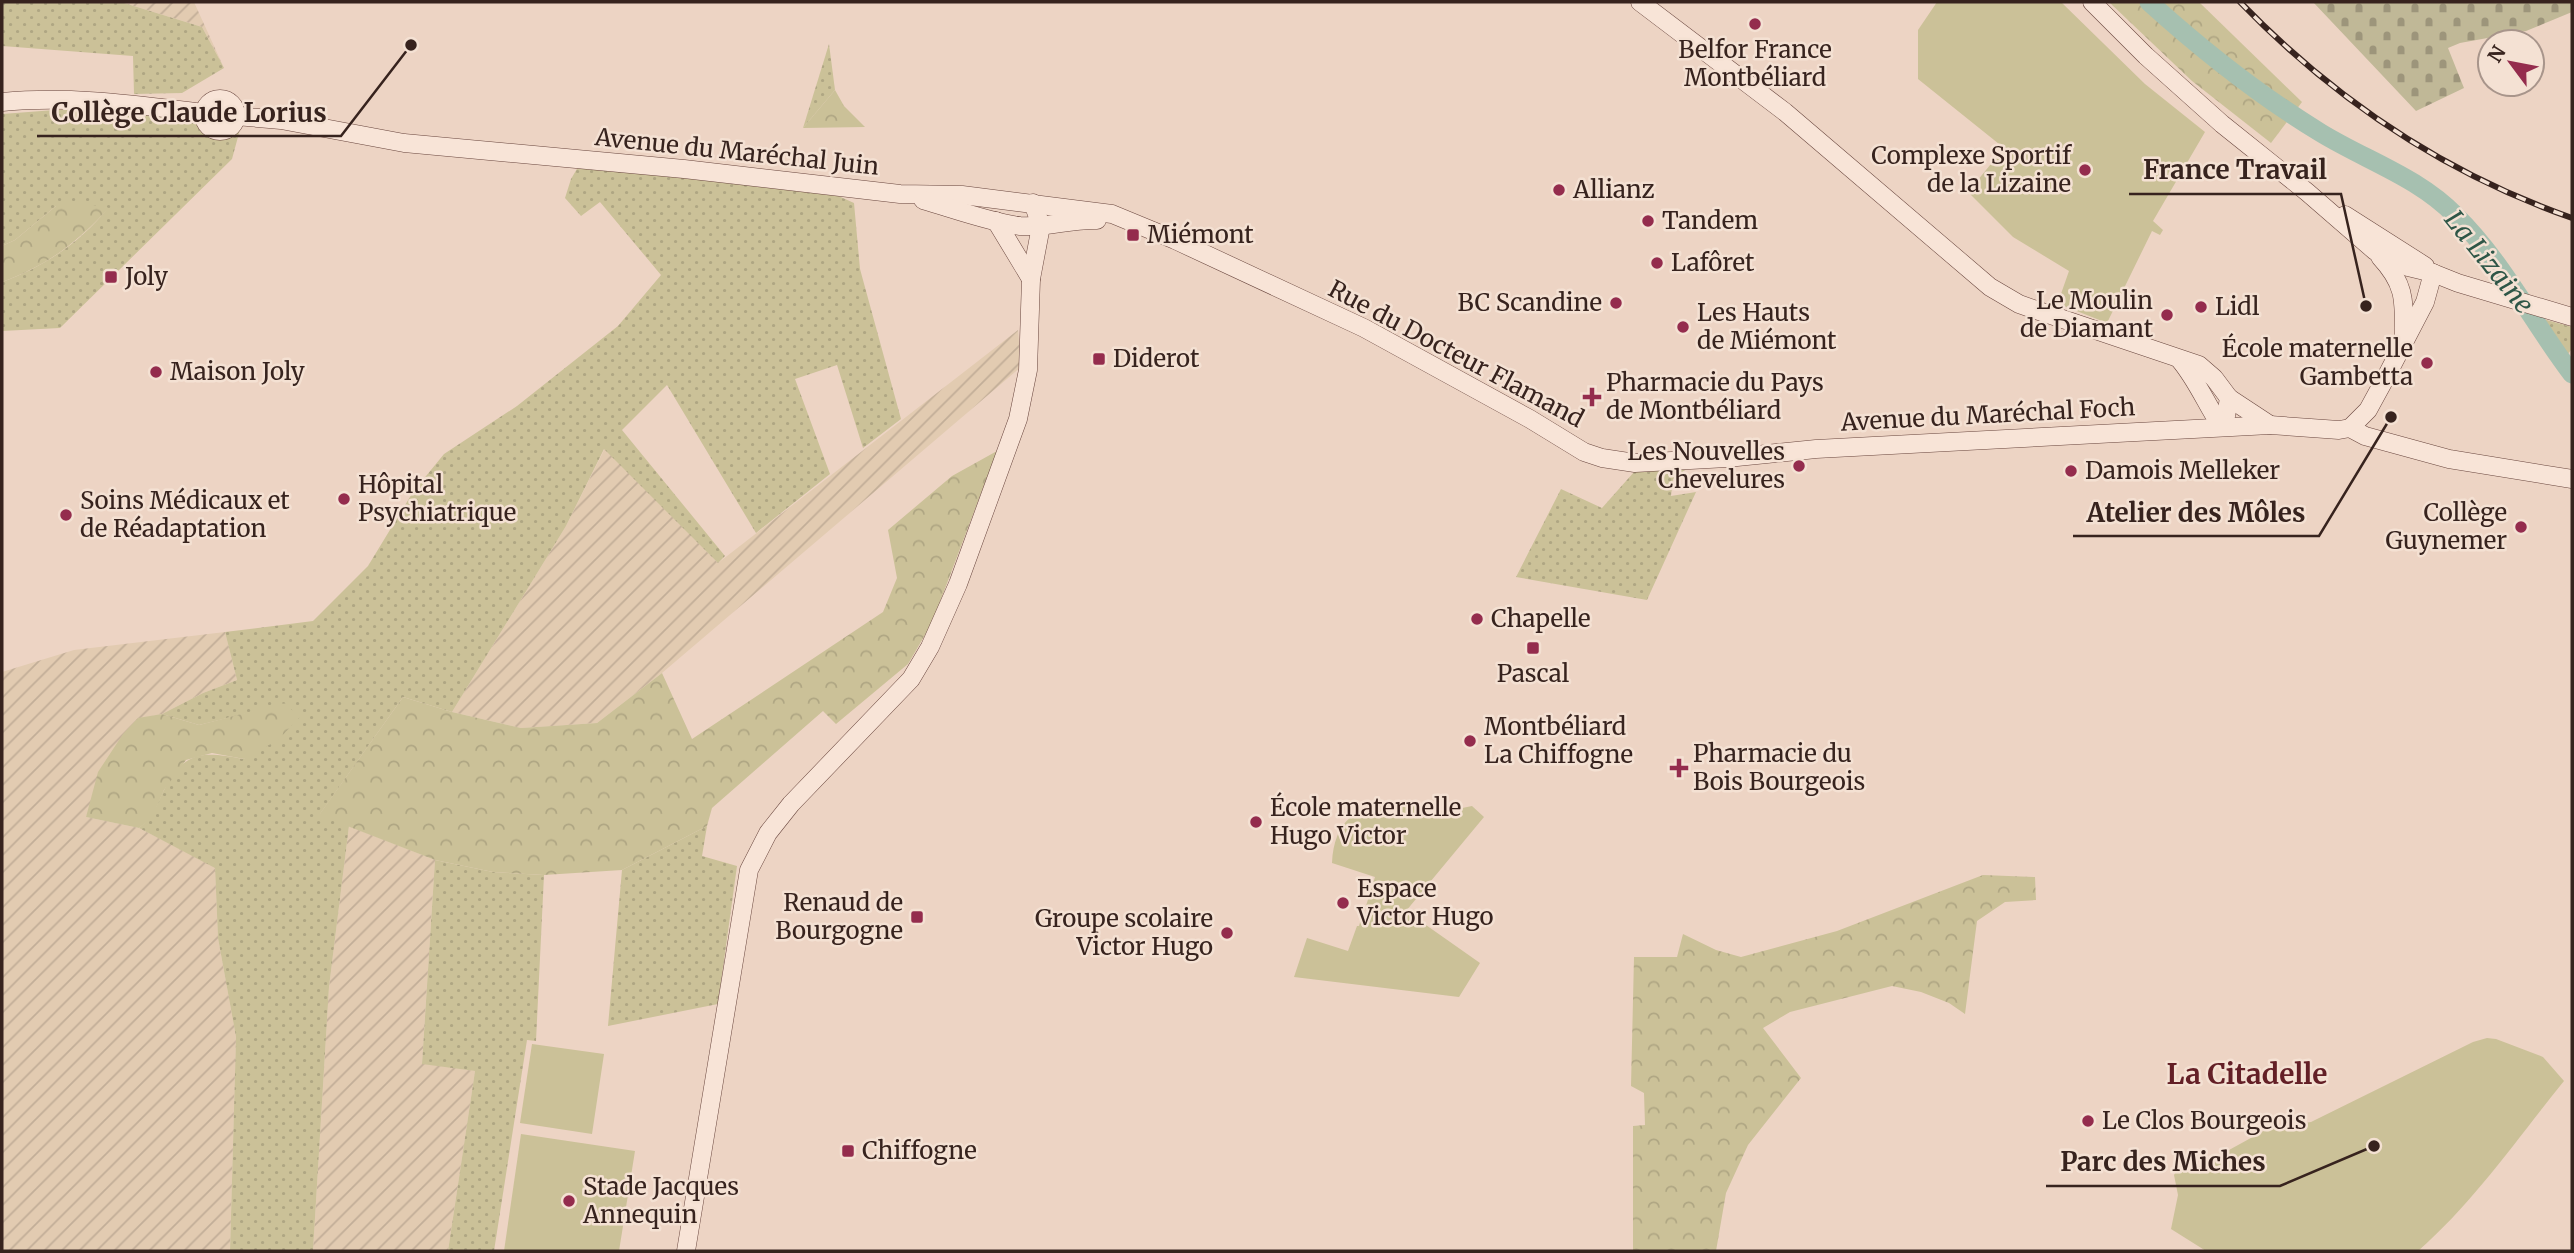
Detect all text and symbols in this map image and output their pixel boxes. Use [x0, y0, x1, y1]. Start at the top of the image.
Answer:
marker: Belfor France Montbéliard [1747, 16, 1763, 32]
north arrow [2476, 28, 2546, 98]
place label: Belfor France Montbéliard [1678, 34, 1832, 93]
text: N [2482, 41, 2511, 67]
callout: Collège Claude Lorius [37, 89, 341, 136]
text: Collège Claude Lorius [51, 96, 327, 129]
street label: Avenue du Maréchal Juin [593, 121, 881, 182]
place label: Complexe Sportif de la Lizaine [1871, 140, 2072, 199]
callout: France Travail [2129, 147, 2341, 194]
text: France Travail [2143, 153, 2327, 186]
marker: Complexe Sportif de la Lizaine [2077, 162, 2093, 178]
place label: Allianz [1572, 174, 1655, 205]
marker: Allianz [1551, 182, 1567, 198]
water label: La Lizaine [2438, 203, 2541, 320]
place label: Tandem [1662, 205, 1758, 236]
marker: Tandem [1640, 213, 1656, 229]
place label: Miémont [1147, 219, 1254, 250]
marker: Miémont [1125, 227, 1141, 243]
place label: Lafôret [1671, 247, 1755, 278]
marker: Lafôret [1649, 255, 1665, 271]
place label: Joly [124, 261, 168, 292]
marker: Joly [103, 269, 119, 285]
street label: Rue du Docteur Flamand [1323, 273, 1589, 434]
place label: Le Moulin de Diamant [2020, 285, 2154, 344]
place label: BC Scandine [1458, 287, 1602, 318]
place label: Lidl [2215, 291, 2259, 322]
marker: BC Scandine [1608, 295, 1624, 311]
place label: Les Hauts de Miémont [1697, 297, 1837, 356]
marker: Lidl [2193, 299, 2209, 315]
marker: Le Moulin de Diamant [2159, 307, 2175, 323]
marker: Les Hauts de Miémont [1675, 319, 1691, 335]
place label: École maternelle Gambetta [2222, 332, 2413, 392]
place label: Diderot [1113, 343, 1200, 374]
marker: Diderot [1091, 351, 1107, 367]
marker: École maternelle Gambetta [2419, 355, 2435, 371]
place label: Maison Joly [170, 356, 305, 387]
marker: Maison Joly [148, 364, 164, 380]
place label: Pharmacie du Pays de Montbéliard [1606, 367, 1824, 426]
marker: Pharmacie du Pays de Montbéliard [1584, 389, 1600, 405]
street label: Avenue du Maréchal Foch [1839, 391, 2136, 438]
place label: Les Nouvelles Chevelures [1627, 436, 1785, 495]
place label: Damois Melleker [2085, 455, 2280, 486]
marker: Les Nouvelles Chevelures [1791, 458, 1807, 474]
marker: Damois Melleker [2063, 463, 2079, 479]
place label: Hôpital Psychiatrique [358, 469, 516, 528]
place label: Soins Médicaux et de Réadaptation [80, 485, 290, 544]
callout: Atelier des Môles [2073, 489, 2319, 536]
marker: Hôpital Psychiatrique [336, 491, 352, 507]
text: Atelier des Môles [2086, 496, 2305, 529]
place label: Collège Guynemer [2385, 497, 2507, 556]
marker: Soins Médicaux et de Réadaptation [58, 507, 74, 523]
marker: Collège Guynemer [2513, 519, 2529, 535]
place label: Chapelle [1491, 603, 1590, 634]
marker: Chapelle [1469, 611, 1485, 627]
marker: Pascal [1525, 640, 1541, 656]
place label: Pascal [1497, 658, 1569, 689]
place label: Montbéliard La Chiffogne [1484, 711, 1633, 770]
marker: Montbéliard La Chiffogne [1462, 733, 1478, 749]
place label: Pharmacie du Bois Bourgeois [1693, 738, 1865, 797]
marker: Pharmacie du Bois Bourgeois [1671, 760, 1687, 776]
place label: École maternelle Hugo Victor [1270, 791, 1461, 851]
marker: École maternelle Hugo Victor [1248, 814, 1264, 830]
place label: Espace Victor Hugo [1356, 873, 1494, 932]
place label: Renaud de Bourgogne [775, 887, 903, 946]
marker: Espace Victor Hugo [1335, 895, 1351, 911]
place label: Groupe scolaire Victor Hugo [1035, 903, 1213, 962]
marker: Renaud de Bourgogne [909, 909, 925, 925]
marker: Groupe scolaire Victor Hugo [1219, 925, 1235, 941]
district label: La Citadelle [2166, 1056, 2328, 1092]
place label: Le Clos Bourgeois [2102, 1105, 2306, 1136]
marker: Le Clos Bourgeois [2080, 1113, 2096, 1129]
place label: Chiffogne [862, 1135, 977, 1166]
callout: Parc des Miches [2046, 1139, 2280, 1186]
marker: Chiffogne [840, 1143, 856, 1159]
text: Parc des Miches [2060, 1145, 2266, 1178]
place label: Stade Jacques Annequin [582, 1171, 739, 1230]
marker: Stade Jacques Annequin [561, 1193, 577, 1209]

